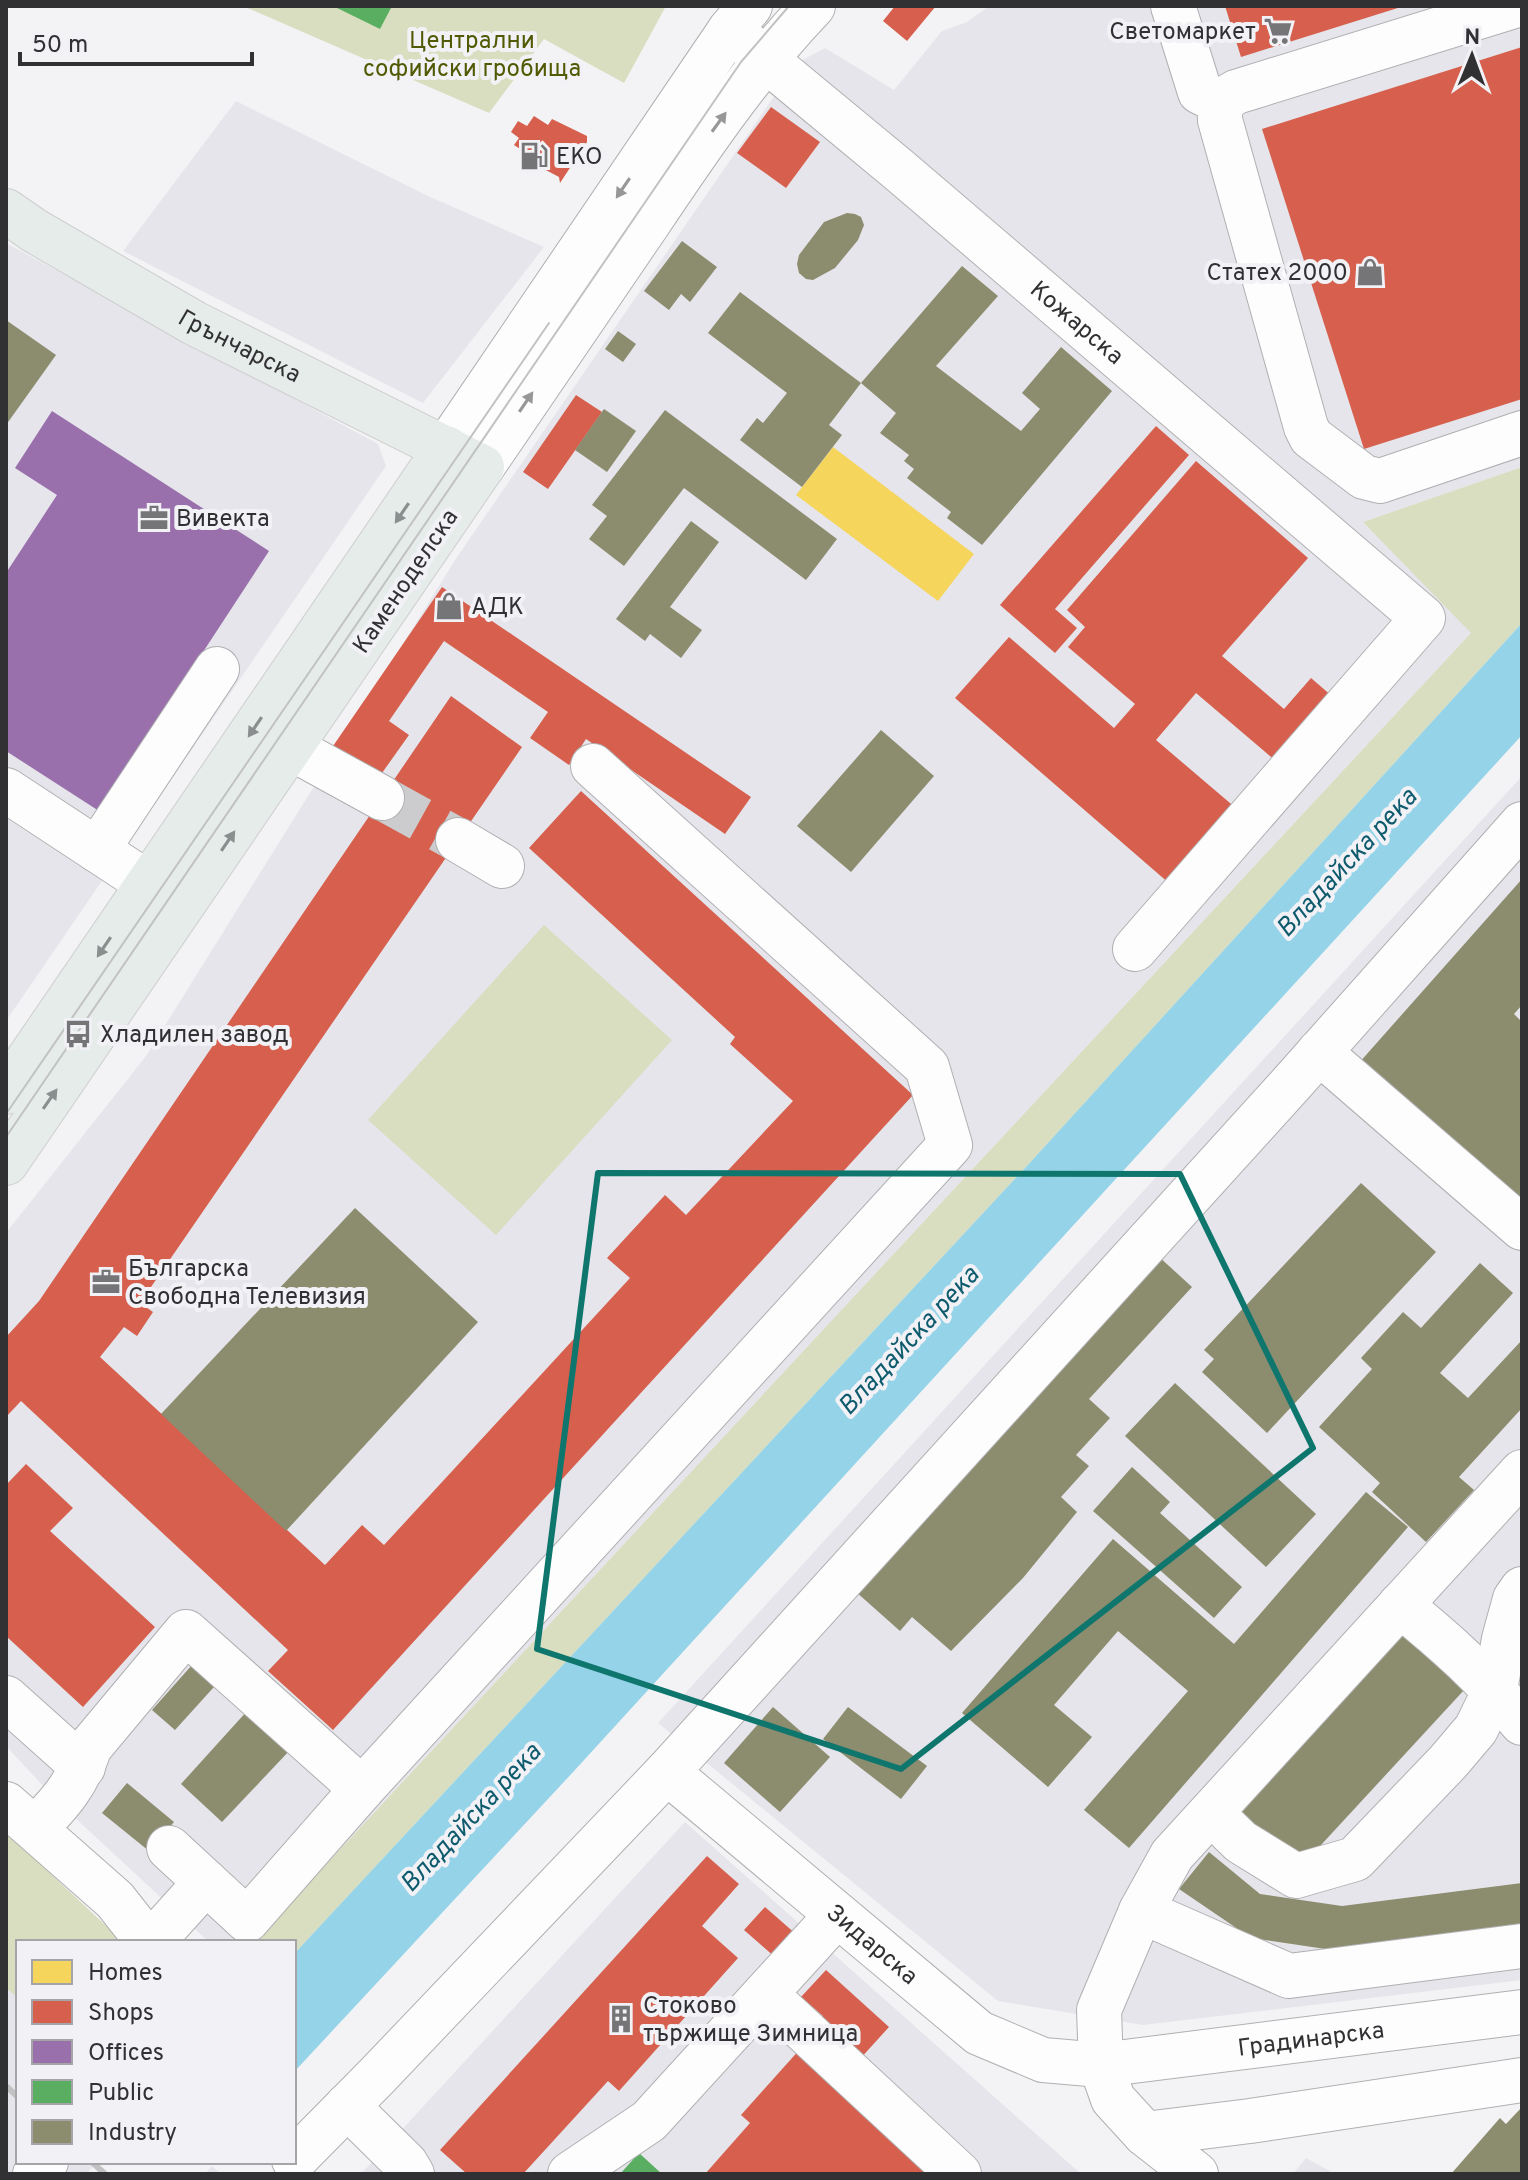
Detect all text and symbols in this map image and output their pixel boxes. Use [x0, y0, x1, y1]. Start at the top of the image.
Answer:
scale bar [20, 16, 252, 66]
supermarket icon: Светомаркет [1263, 16, 1293, 46]
north arrow [1432, 16, 1512, 96]
place label: Светомаркет [1109, 18, 1256, 48]
text: N [1464, 25, 1480, 52]
park label: Централни софийски гробища [363, 27, 581, 85]
text: 50 m [32, 31, 88, 61]
one-way arrow [711, 112, 726, 133]
fuel station icon: EKO [519, 141, 549, 171]
place label: EKO [556, 143, 603, 173]
one-way arrow [616, 177, 630, 199]
shop icon: Статех 2000 [1355, 257, 1385, 287]
place label: Статех 2000 [1207, 259, 1348, 289]
street label: Кожарска [1023, 276, 1129, 372]
street label: Грънчарска [172, 304, 305, 391]
one-way arrow [518, 392, 533, 413]
one-way arrow [395, 502, 410, 523]
office icon: Вивекта [139, 503, 169, 533]
street label: Каменоделска [347, 504, 466, 660]
place label: Вивекта [176, 505, 270, 535]
shop icon: АДК [434, 591, 464, 621]
place label: АДК [471, 593, 524, 623]
one-way arrow [248, 716, 263, 738]
water label: Владайска река [1270, 782, 1426, 945]
one-way arrow [220, 831, 235, 852]
one-way arrow [97, 937, 112, 958]
bus stop icon: Хладилен завод [63, 1019, 93, 1049]
place label: Хладилен завод [100, 1021, 289, 1051]
one-way arrow [42, 1088, 57, 1109]
place label: Българска Свободна Телевизия [128, 1255, 366, 1313]
water label: Владайска река [832, 1260, 988, 1423]
office icon: Българска Свободна Телевизия [91, 1267, 121, 1297]
water label: Владайска река [394, 1737, 550, 1900]
street label: Зидарска [819, 1899, 923, 1992]
legend [16, 1940, 296, 2164]
text: Homes [88, 1959, 163, 1989]
place label: Стоково тържище Зимница [643, 1992, 858, 2050]
text: Shops [88, 1999, 154, 2029]
building icon: Стоково тържище Зимница [606, 2004, 636, 2034]
street label: Градинарска [1236, 2016, 1386, 2065]
text: Offices [88, 2039, 164, 2069]
text: Public [88, 2079, 154, 2109]
text: Industry [88, 2119, 177, 2149]

